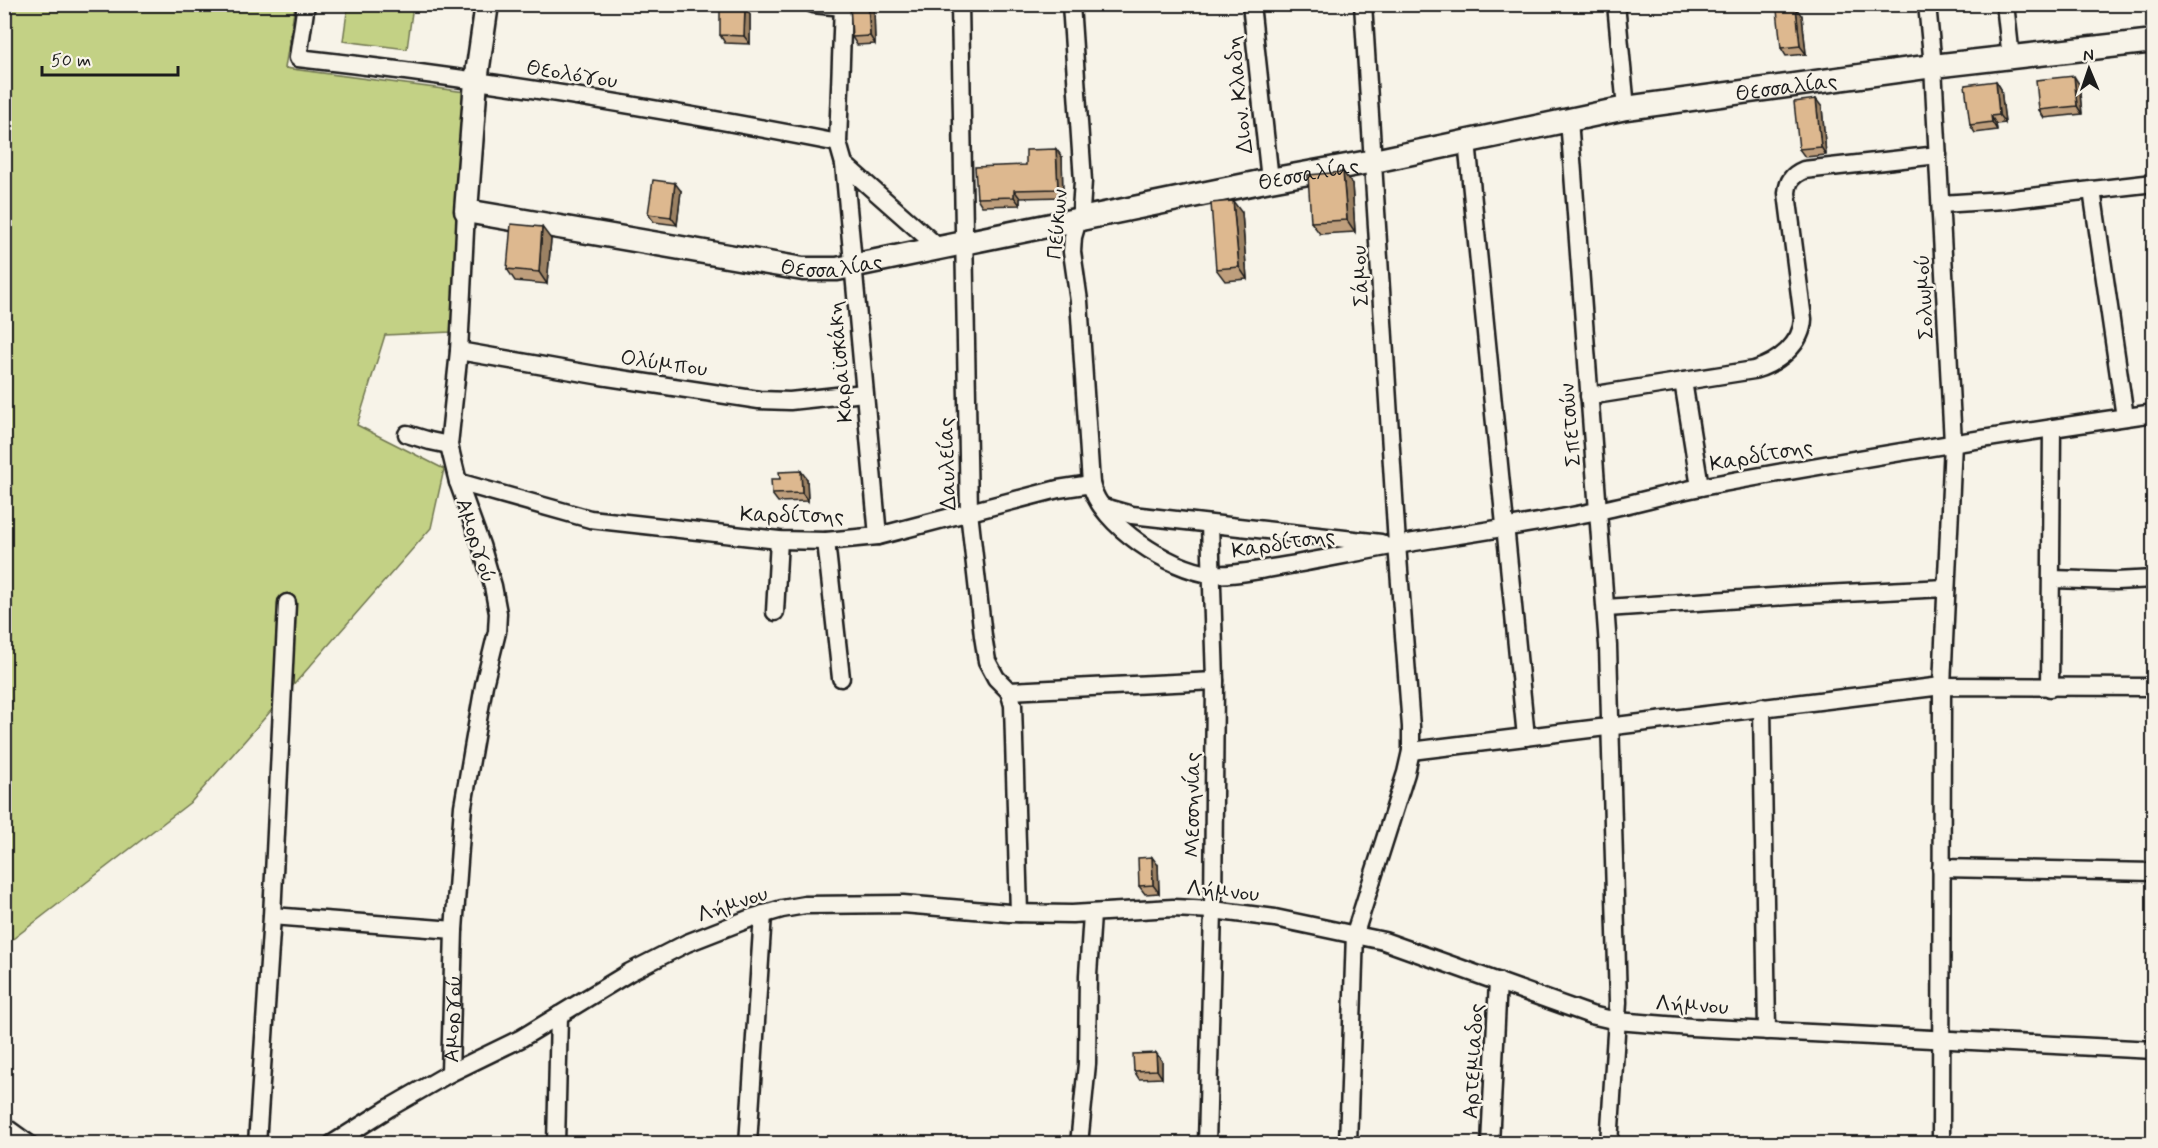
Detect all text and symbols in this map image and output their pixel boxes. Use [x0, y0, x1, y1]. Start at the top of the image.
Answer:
street label: Διον. Κλαδη [1220, 34, 1260, 155]
scale bar [42, 39, 178, 77]
north arrow [2059, 39, 2119, 99]
text: N [2083, 45, 2094, 66]
text: 50 m [51, 49, 91, 73]
street label: Θεολόγου [524, 54, 620, 96]
street label: Θεσσαλίας [1734, 67, 1839, 109]
street label: Θεσσαλίας [1255, 152, 1362, 198]
street label: Πεύκων [1041, 188, 1075, 260]
street label: Σάμου [1345, 244, 1377, 307]
street label: Θεσσαλίας [778, 248, 885, 285]
street label: Σολωμού [1909, 253, 1941, 340]
street label: Καραϊσκάκη [822, 300, 860, 424]
street label: Ολύμπου [618, 344, 709, 384]
street label: Σπετσών [1553, 382, 1589, 468]
street label: Δαυλείας [932, 417, 964, 511]
street label: Καρδίτσης [1708, 433, 1815, 479]
street label: Αμοργού [448, 495, 502, 587]
street label: Καρδίτσης [740, 501, 844, 531]
street label: Καρδίτσης [1230, 522, 1337, 566]
street label: Μεσσηνίας [1179, 752, 1207, 858]
street label: Λήμνου [1185, 875, 1261, 909]
street label: Λήμνου [694, 880, 772, 930]
street label: Αμοργού [438, 975, 469, 1063]
street label: Λήμνου [1655, 990, 1729, 1022]
street label: Αρτεμιαδος [1457, 1002, 1491, 1120]

